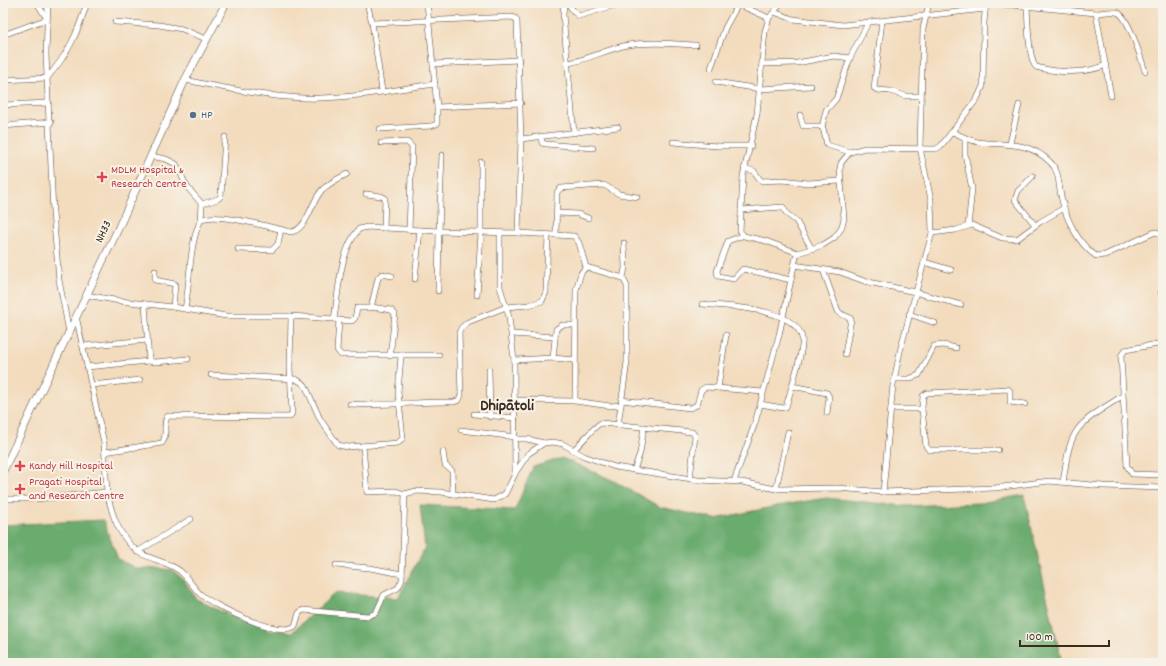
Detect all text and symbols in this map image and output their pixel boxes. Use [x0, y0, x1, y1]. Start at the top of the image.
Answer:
place label: HP [201, 107, 213, 124]
marker: HP [188, 110, 198, 120]
place label: MDLM Hospital & Research Centre [111, 162, 187, 193]
marker: MDLM Hospital & Research Centre [96, 171, 108, 183]
street label: NH33 [91, 218, 117, 246]
district label: Dhipātoli [480, 395, 534, 418]
place label: Kandy Hill Hospital [29, 458, 113, 475]
marker: Kandy Hill Hospital [14, 460, 26, 472]
place label: Pragati Hospital and Research Centre [29, 474, 124, 505]
marker: Pragati Hospital and Research Centre [14, 483, 26, 495]
scale bar [1020, 622, 1109, 648]
text: 100 m [1026, 629, 1053, 646]

